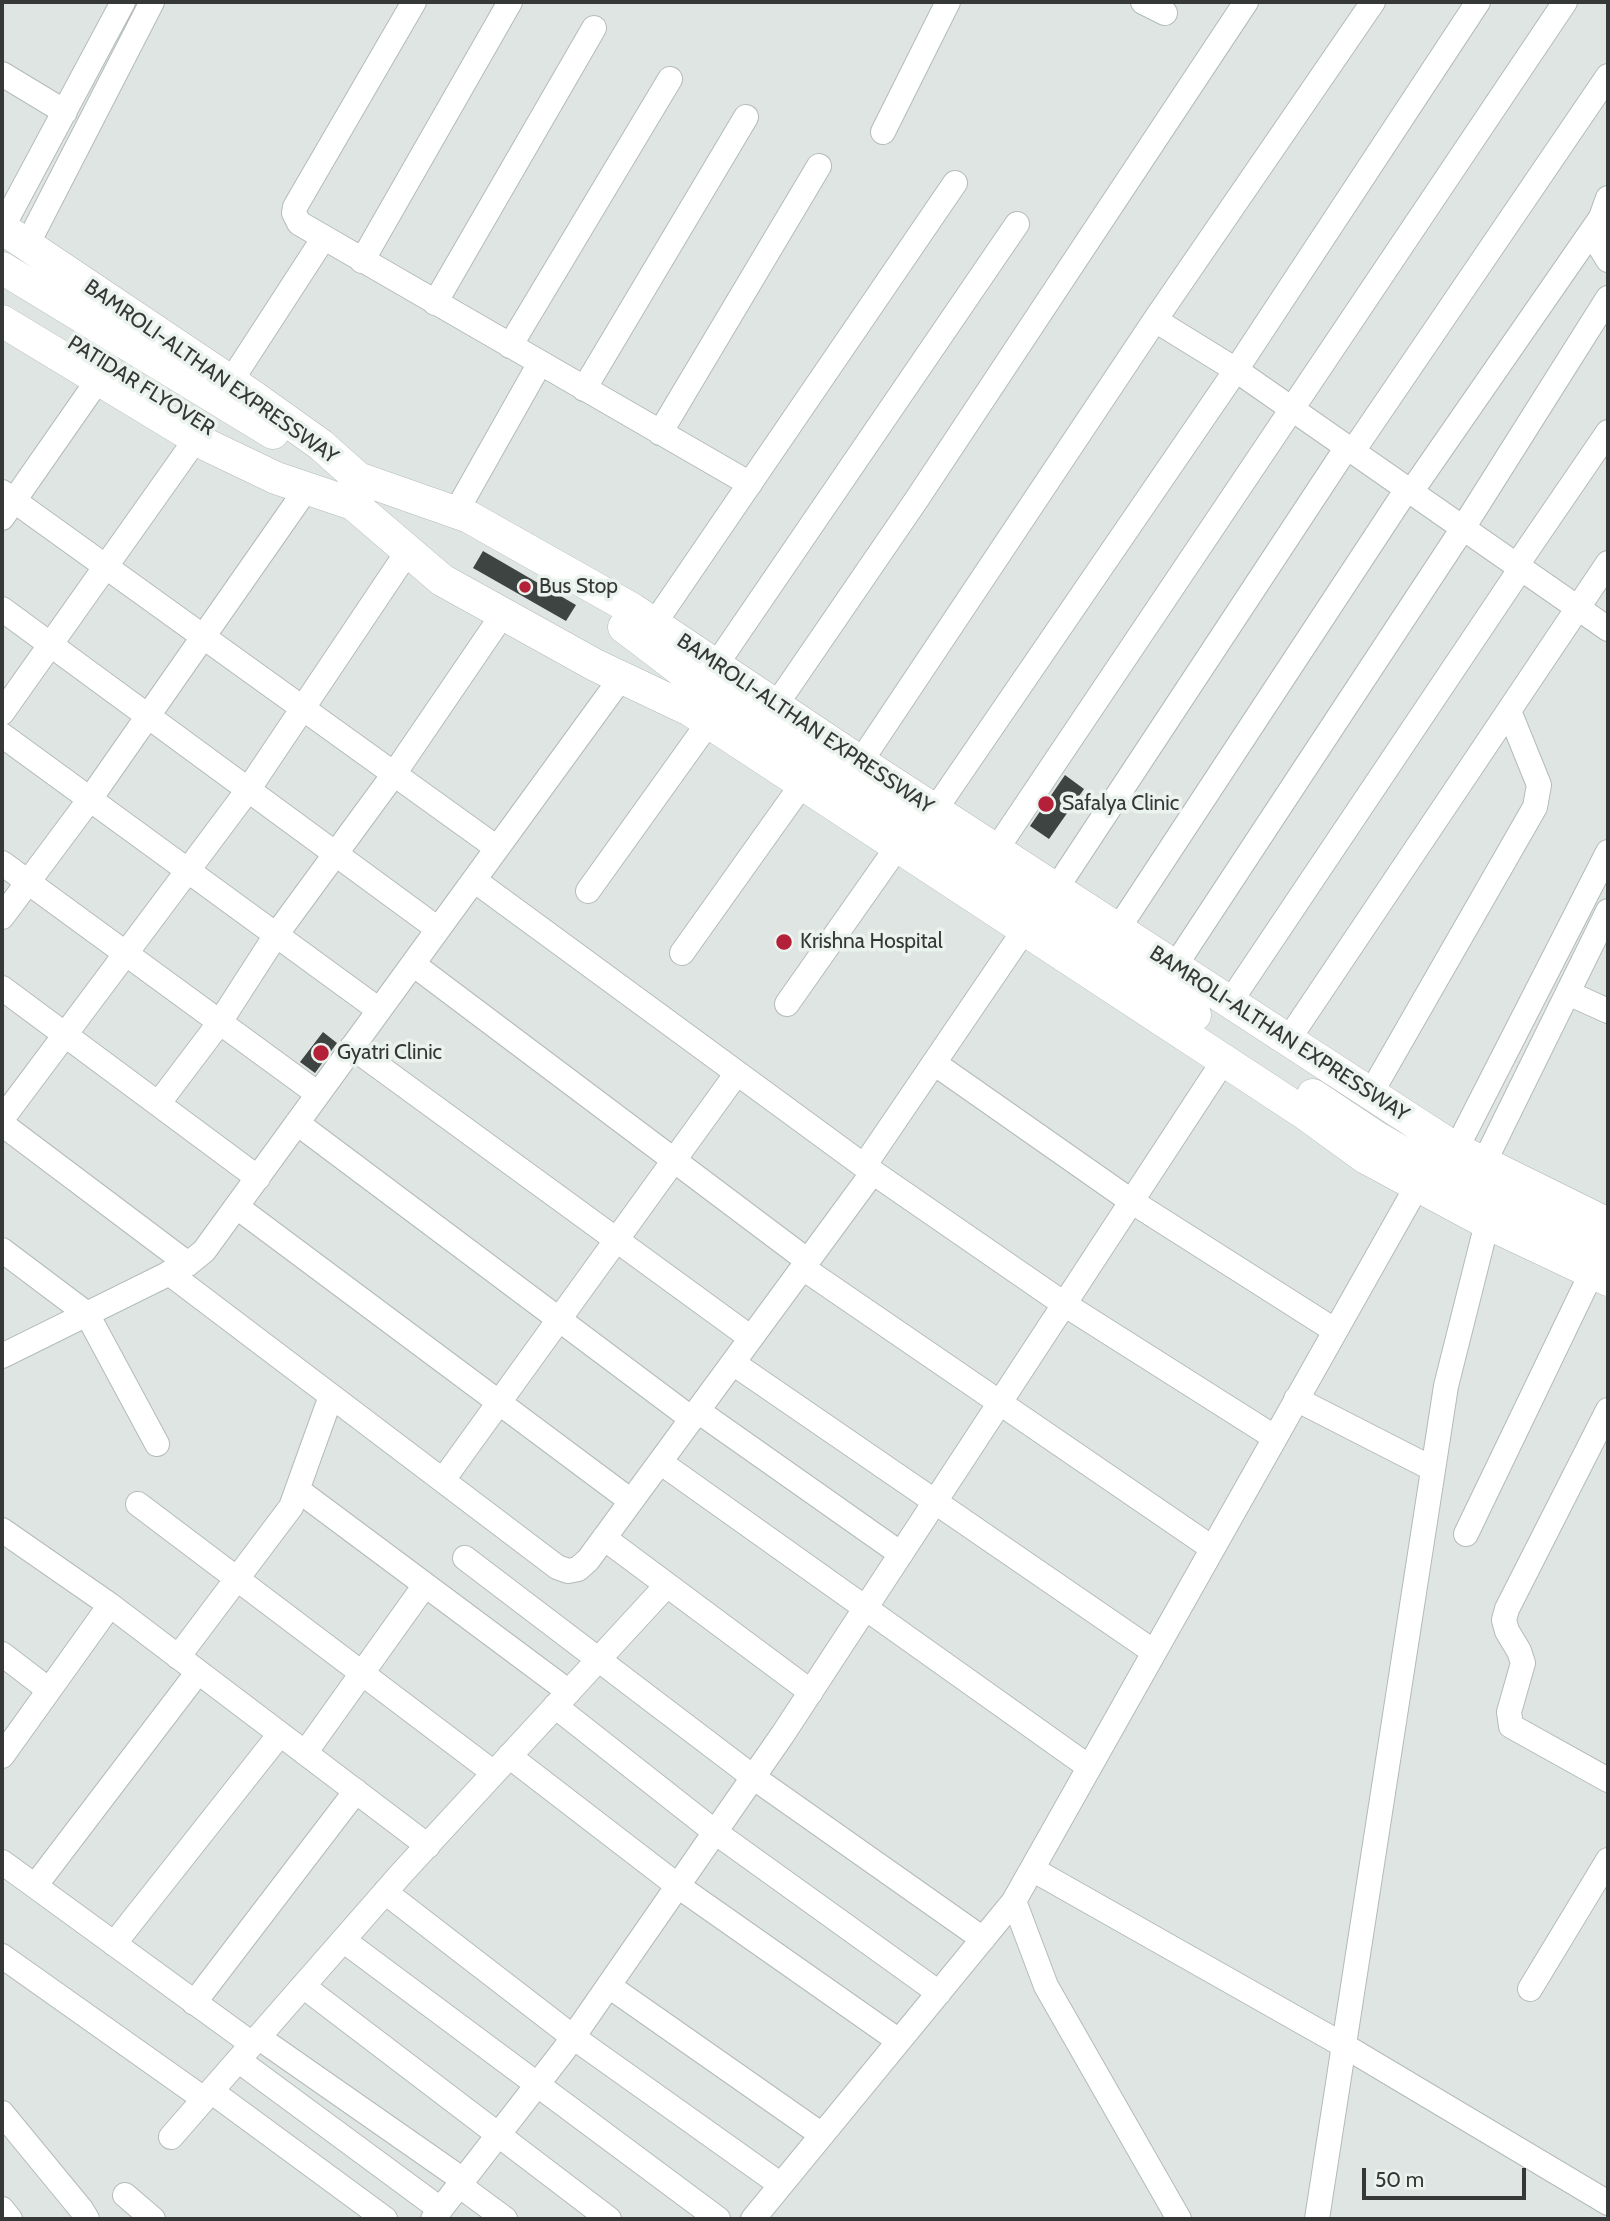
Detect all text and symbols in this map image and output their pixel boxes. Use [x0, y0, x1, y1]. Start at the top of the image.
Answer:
street label: BAMROLI-ALTHAN EXPRESSWAY [79, 274, 343, 470]
street label: PATIDAR FLYOVER [63, 331, 219, 441]
place label: Bus Stop [539, 574, 618, 600]
marker: Bus Stop [517, 579, 533, 595]
street label: BAMROLI-ALTHAN EXPRESSWAY [672, 629, 938, 819]
place label: Safalya Clinic [1062, 791, 1179, 817]
marker: Safalya Clinic [1036, 794, 1056, 814]
place label: Krishna Hospital [800, 929, 943, 955]
marker: Krishna Hospital [774, 932, 794, 952]
street label: BAMROLI-ALTHAN EXPRESSWAY [1145, 941, 1413, 1127]
place label: Gyatri Clinic [337, 1040, 442, 1066]
marker: Gyatri Clinic [311, 1043, 331, 1063]
scale bar [1365, 2154, 1530, 2198]
text: 50 m [1375, 2167, 1424, 2192]

